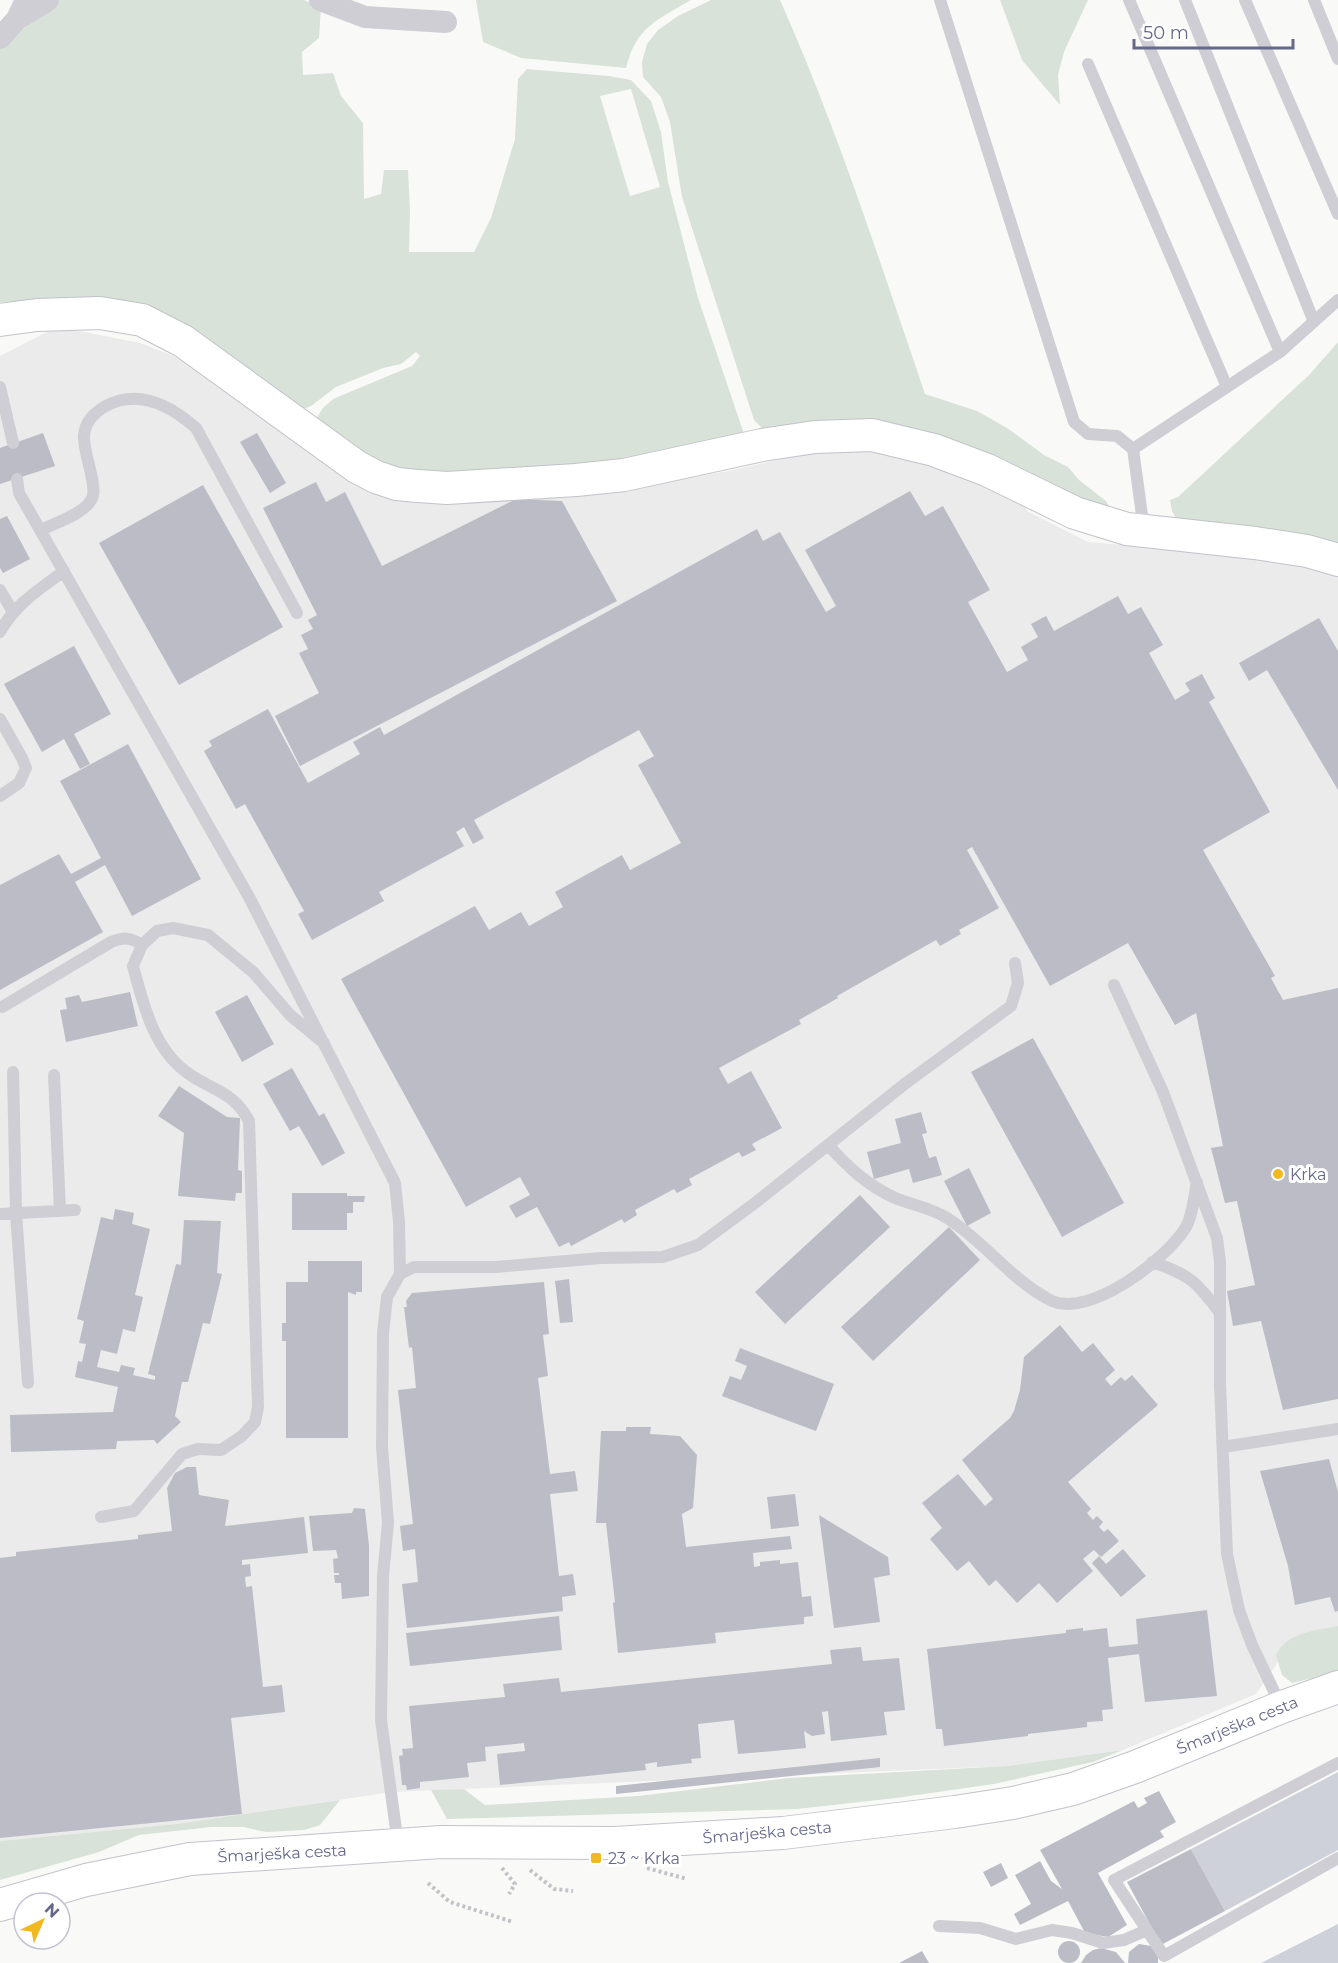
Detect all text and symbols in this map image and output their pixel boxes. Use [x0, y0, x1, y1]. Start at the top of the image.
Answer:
scale bar [1134, 12, 1293, 50]
text: 50 m [1143, 22, 1189, 44]
place label: Krka [1290, 1165, 1326, 1184]
marker: Krka [1271, 1167, 1285, 1181]
street label: Šmarješka cesta [1174, 1692, 1301, 1759]
street label: Šmarješka cesta [702, 1817, 832, 1848]
street label: Šmarješka cesta [217, 1841, 347, 1866]
place label: 23 ~ Krka [608, 1849, 680, 1868]
marker: 23 ~ Krka [589, 1851, 603, 1865]
north arrow [12, 1891, 72, 1951]
text: N [41, 1899, 63, 1922]

